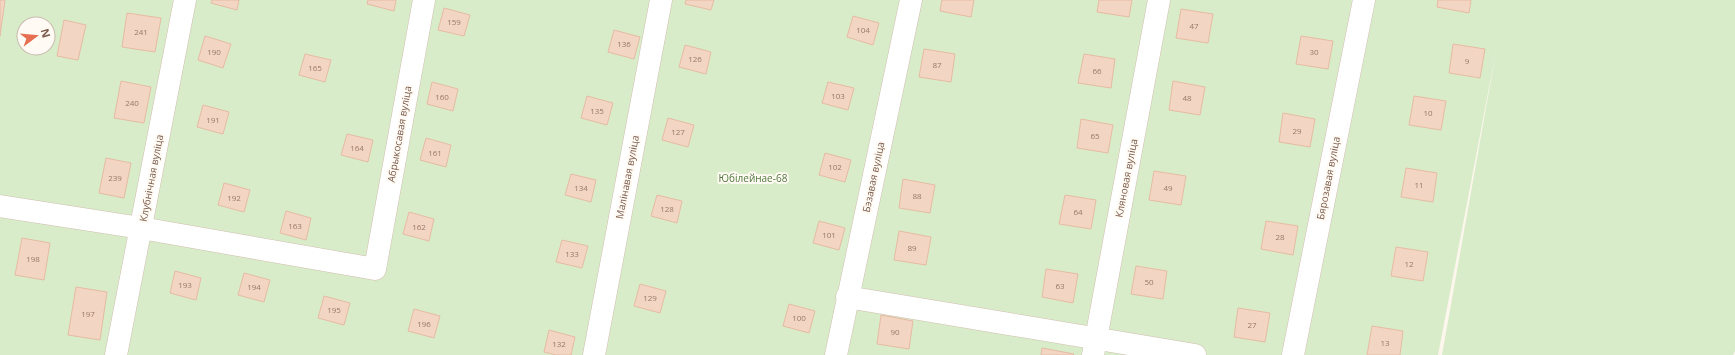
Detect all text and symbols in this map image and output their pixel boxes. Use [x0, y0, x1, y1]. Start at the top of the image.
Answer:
north arrow [16, 16, 56, 56]
house number: 159 [447, 16, 461, 27]
house number: 47 [1189, 20, 1199, 31]
house number: 104 [856, 24, 870, 35]
house number: 241 [134, 26, 148, 37]
text: N [38, 27, 55, 39]
house number: 136 [617, 38, 631, 49]
house number: 190 [207, 46, 221, 57]
house number: 30 [1309, 46, 1319, 57]
house number: 126 [688, 53, 702, 64]
house number: 9 [1465, 55, 1470, 66]
house number: 87 [932, 59, 942, 70]
house number: 165 [308, 62, 322, 73]
house number: 66 [1092, 65, 1102, 76]
street label: Абрыкосавая вуліца [384, 85, 414, 183]
house number: 103 [831, 90, 845, 101]
house number: 160 [435, 91, 449, 102]
house number: 48 [1182, 92, 1192, 103]
house number: 240 [125, 97, 139, 108]
house number: 135 [590, 105, 604, 116]
house number: 10 [1423, 107, 1433, 118]
house number: 191 [206, 114, 220, 125]
house number: 29 [1292, 125, 1302, 136]
house number: 127 [671, 126, 685, 137]
house number: 65 [1090, 130, 1100, 141]
street label: Клубнічная вуліца [136, 133, 166, 223]
street label: Малінавая вуліца [612, 134, 642, 220]
street label: Бярозавая вуліца [1313, 135, 1343, 221]
street label: Кляновая вуліца [1112, 137, 1140, 219]
street label: Бэзавая вуліца [859, 140, 887, 214]
house number: 164 [350, 142, 364, 153]
house number: 161 [428, 147, 442, 158]
house number: 102 [828, 161, 842, 172]
park label: Юбілейнае-68 [719, 171, 788, 185]
house number: 239 [108, 172, 122, 183]
house number: 11 [1414, 179, 1424, 190]
house number: 134 [574, 182, 588, 193]
house number: 49 [1163, 182, 1173, 193]
house number: 88 [912, 190, 922, 201]
house number: 192 [227, 192, 241, 203]
house number: 128 [660, 203, 674, 214]
house number: 64 [1073, 206, 1083, 217]
house number: 163 [288, 220, 302, 231]
house number: 162 [412, 221, 426, 232]
house number: 101 [822, 229, 836, 240]
house number: 28 [1275, 231, 1285, 242]
house number: 89 [907, 242, 917, 253]
house number: 133 [565, 248, 579, 259]
house number: 198 [26, 253, 40, 264]
house number: 12 [1404, 258, 1414, 269]
house number: 50 [1144, 276, 1154, 287]
house number: 193 [178, 279, 192, 290]
house number: 63 [1055, 280, 1065, 291]
house number: 194 [247, 281, 261, 292]
house number: 129 [643, 292, 657, 303]
house number: 195 [327, 304, 341, 315]
house number: 197 [81, 308, 95, 319]
house number: 100 [792, 312, 806, 323]
house number: 196 [417, 318, 431, 329]
house number: 27 [1247, 319, 1257, 330]
house number: 90 [890, 326, 900, 337]
house number: 13 [1380, 337, 1390, 348]
house number: 132 [552, 338, 566, 349]

